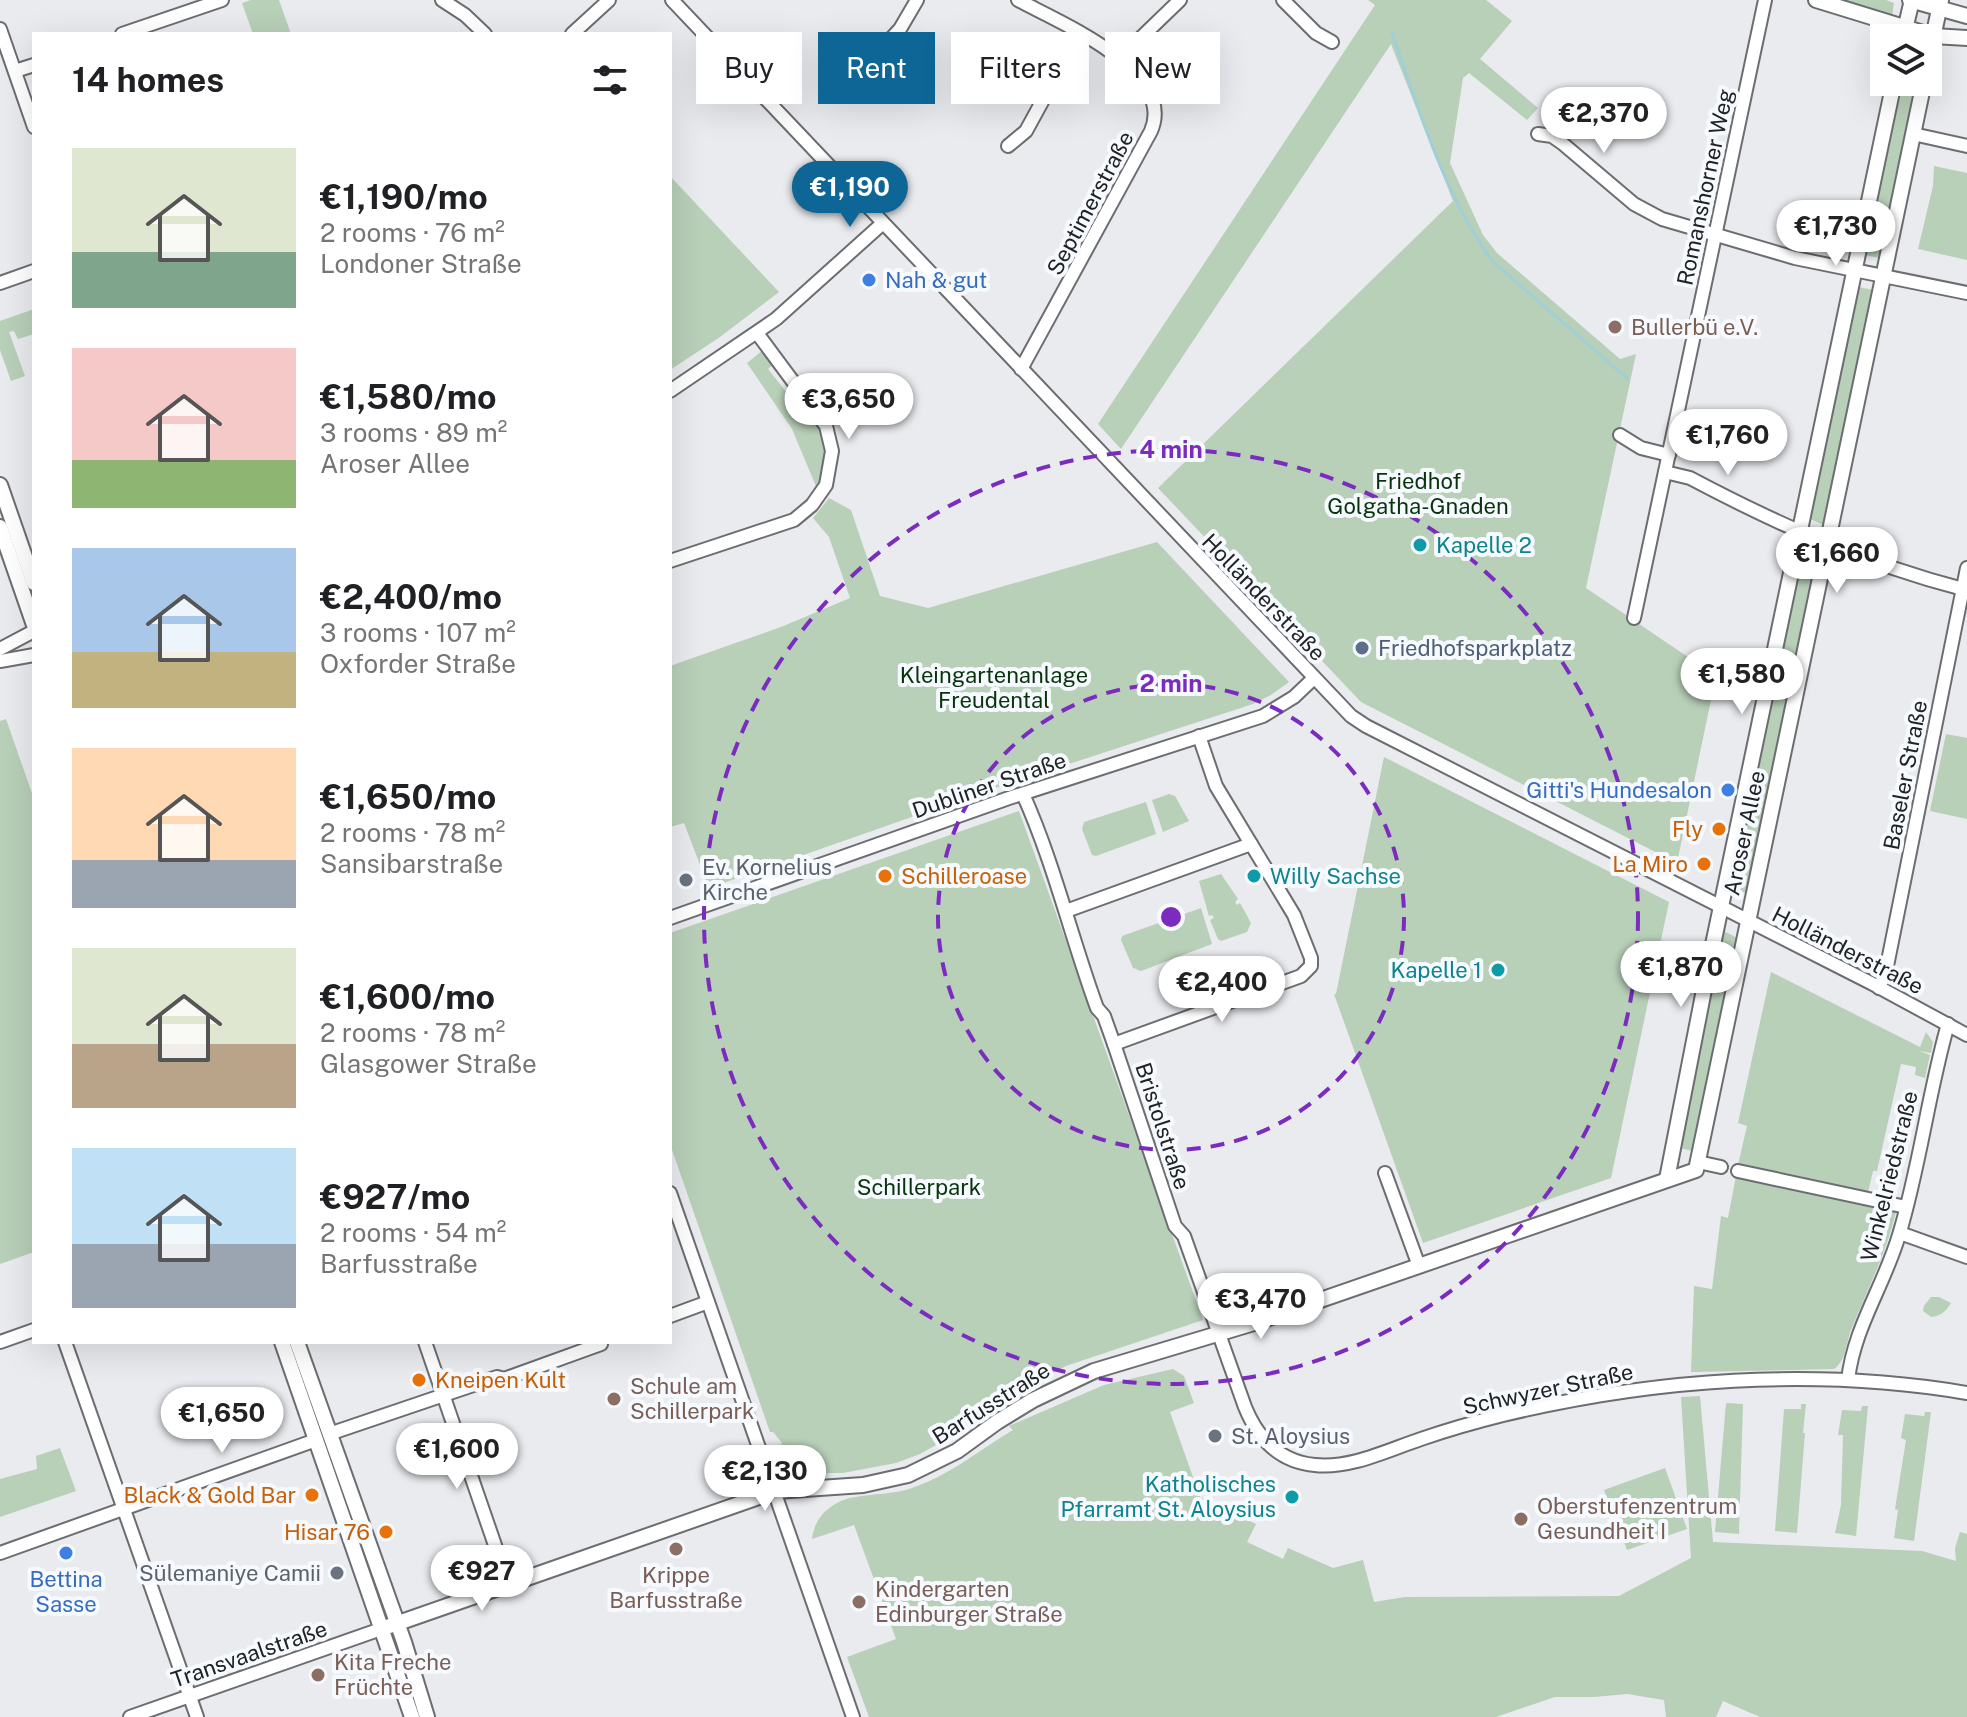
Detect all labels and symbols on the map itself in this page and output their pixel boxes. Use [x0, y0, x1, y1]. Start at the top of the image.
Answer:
street label: Romanshorner Weg [1671, 86, 1739, 288]
pin: €2,370 [1539, 87, 1669, 155]
street label: Septimerstraße [1041, 127, 1139, 279]
pin: €1,190 [785, 161, 915, 229]
pin: €1,730 [1771, 200, 1901, 268]
place label: Nah & gut [885, 267, 987, 293]
marker: Nah & gut [860, 271, 878, 289]
place label: Bullerbü e.V. [1631, 314, 1758, 340]
marker: Bullerbü e.V. [1606, 318, 1624, 336]
pin: €3,650 [784, 373, 914, 441]
pin: €1,760 [1663, 409, 1793, 477]
text: 4 min [1139, 435, 1203, 463]
park label: Friedhof Golgatha-Gnaden [1327, 468, 1509, 519]
pin: €1,660 [1772, 527, 1902, 595]
street label: Holländerstraße [1197, 528, 1331, 666]
place label: Kapelle 2 [1436, 532, 1532, 558]
marker: Kapelle 2 [1411, 536, 1429, 554]
place label: Friedhofsparkplatz [1378, 635, 1572, 661]
marker: Friedhofsparkplatz [1353, 639, 1371, 657]
pin: €1,580 [1677, 648, 1807, 716]
park label: Kleingartenanlage Freudental [900, 662, 1088, 713]
text: 2 min [1140, 669, 1202, 697]
street label: Baseler Straße [1878, 698, 1932, 852]
street label: Dubliner Straße [909, 746, 1069, 824]
street label: Aroser Allee [1718, 768, 1770, 898]
place label: Gitti's Hundesalon [1526, 777, 1712, 803]
marker: Gitti's Hundesalon [1719, 781, 1737, 799]
place label: Fly [1672, 816, 1703, 842]
marker: Fly [1710, 820, 1728, 838]
place label: La Miro [1612, 851, 1688, 877]
place label: Ev. Kornelius Kirche [702, 854, 832, 905]
marker: La Miro [1695, 855, 1713, 873]
place label: Schilleroase [901, 863, 1027, 889]
place label: Willy Sachse [1270, 863, 1401, 889]
marker: Schilleroase [876, 867, 894, 885]
marker: Willy Sachse [1245, 867, 1263, 885]
marker: Ev. Kornelius Kirche [677, 871, 695, 889]
street label: Holländerstraße [1768, 901, 1928, 999]
centre of rings [1157, 903, 1185, 931]
pin: €1,870 [1616, 941, 1746, 1009]
pin: €2,400 [1157, 956, 1287, 1024]
place label: Kapelle 1 [1390, 957, 1482, 983]
marker: Kapelle 1 [1489, 961, 1507, 979]
street label: Bristolstraße [1130, 1059, 1196, 1193]
street label: Winkelriedstraße [1855, 1088, 1923, 1264]
park label: Schillerpark [857, 1174, 981, 1200]
pin: €3,470 [1196, 1273, 1326, 1341]
street label: Barfusstraße [927, 1357, 1055, 1449]
street label: Schwyzer Straße [1460, 1358, 1636, 1420]
place label: Kneipen Kult [435, 1367, 566, 1393]
marker: Kneipen Kult [410, 1371, 428, 1389]
place label: Schule am Schillerpark [630, 1373, 754, 1424]
pin: €1,650 [157, 1387, 287, 1455]
marker: Schule am Schillerpark [605, 1390, 623, 1408]
pin: €1,600 [392, 1423, 522, 1491]
place label: St. Aloysius [1231, 1423, 1350, 1449]
marker: St. Aloysius [1206, 1427, 1224, 1445]
pin: €2,130 [700, 1445, 830, 1513]
place label: Katholisches Pfarramt St. Aloysius [1060, 1471, 1276, 1522]
place label: Black & Gold Bar [123, 1482, 296, 1508]
marker: Black & Gold Bar [303, 1486, 321, 1504]
marker: Katholisches Pfarramt St. Aloysius [1283, 1488, 1301, 1506]
place label: Oberstufenzentrum Gesundheit I [1537, 1493, 1737, 1544]
marker: Oberstufenzentrum Gesundheit I [1512, 1510, 1530, 1528]
place label: Hisar 76 [284, 1519, 370, 1545]
marker: Hisar 76 [377, 1523, 395, 1541]
marker: Krippe Barfusstraße [667, 1540, 685, 1558]
marker: Bettina Sasse [57, 1544, 75, 1562]
pin: €927 [435, 1545, 529, 1613]
place label: Sülemaniye Camii [139, 1560, 321, 1586]
place label: Krippe Barfusstraße [609, 1562, 743, 1613]
marker: Sülemaniye Camii [328, 1564, 346, 1582]
place label: Bettina Sasse [29, 1566, 103, 1617]
place label: Kindergarten Edinburger Straße [875, 1576, 1063, 1627]
marker: Kindergarten Edinburger Straße [850, 1593, 868, 1611]
street label: Transvaalstraße [168, 1615, 330, 1693]
place label: Kita Freche Früchte [334, 1649, 451, 1700]
marker: Kita Freche Früchte [309, 1666, 327, 1684]

